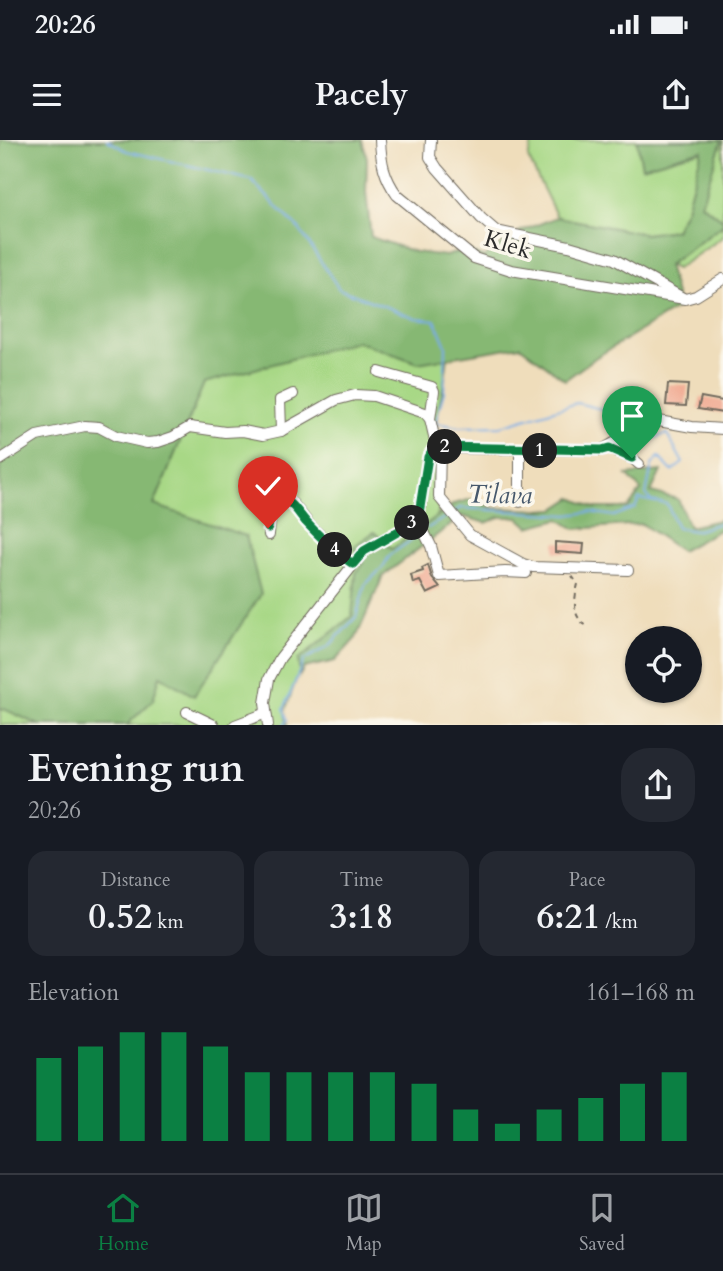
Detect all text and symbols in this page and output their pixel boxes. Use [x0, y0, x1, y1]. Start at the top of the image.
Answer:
text: 20:26 [35, 7, 96, 42]
text: Pacely [315, 73, 408, 117]
icon: menu [28, 76, 66, 114]
icon: share [657, 76, 695, 114]
street label: Klek [480, 222, 536, 267]
pin [602, 386, 662, 458]
icon: arrive [613, 397, 651, 435]
pin: 2 [428, 430, 462, 464]
text: 2 [440, 433, 449, 459]
pin: 1 [522, 434, 558, 468]
text: 1 [535, 437, 544, 463]
pin [238, 456, 298, 528]
icon: check [249, 467, 287, 505]
water label: Tilava [467, 476, 533, 513]
pin: 3 [394, 506, 430, 540]
text: 3 [407, 509, 416, 535]
pin: 4 [318, 532, 352, 568]
text: 4 [330, 536, 339, 562]
map controls [625, 626, 702, 703]
button: locate [625, 626, 702, 703]
text: Evening run [28, 743, 244, 795]
button: share [621, 748, 695, 822]
text: 20:26 [28, 795, 81, 826]
text: Distance [101, 867, 171, 893]
text: Time [340, 867, 383, 893]
text: Pace [569, 867, 606, 893]
text: 0.52 [88, 893, 152, 941]
text: 3:18 [330, 893, 393, 941]
text: 6:21 [536, 893, 600, 941]
text: km [152, 909, 183, 935]
text: /km [600, 909, 638, 935]
text: Elevation [28, 977, 119, 1008]
text: 161–168 m [586, 977, 695, 1008]
tab: Home [98, 1189, 149, 1257]
tab: Map [345, 1189, 383, 1257]
tab: Saved [579, 1189, 625, 1257]

